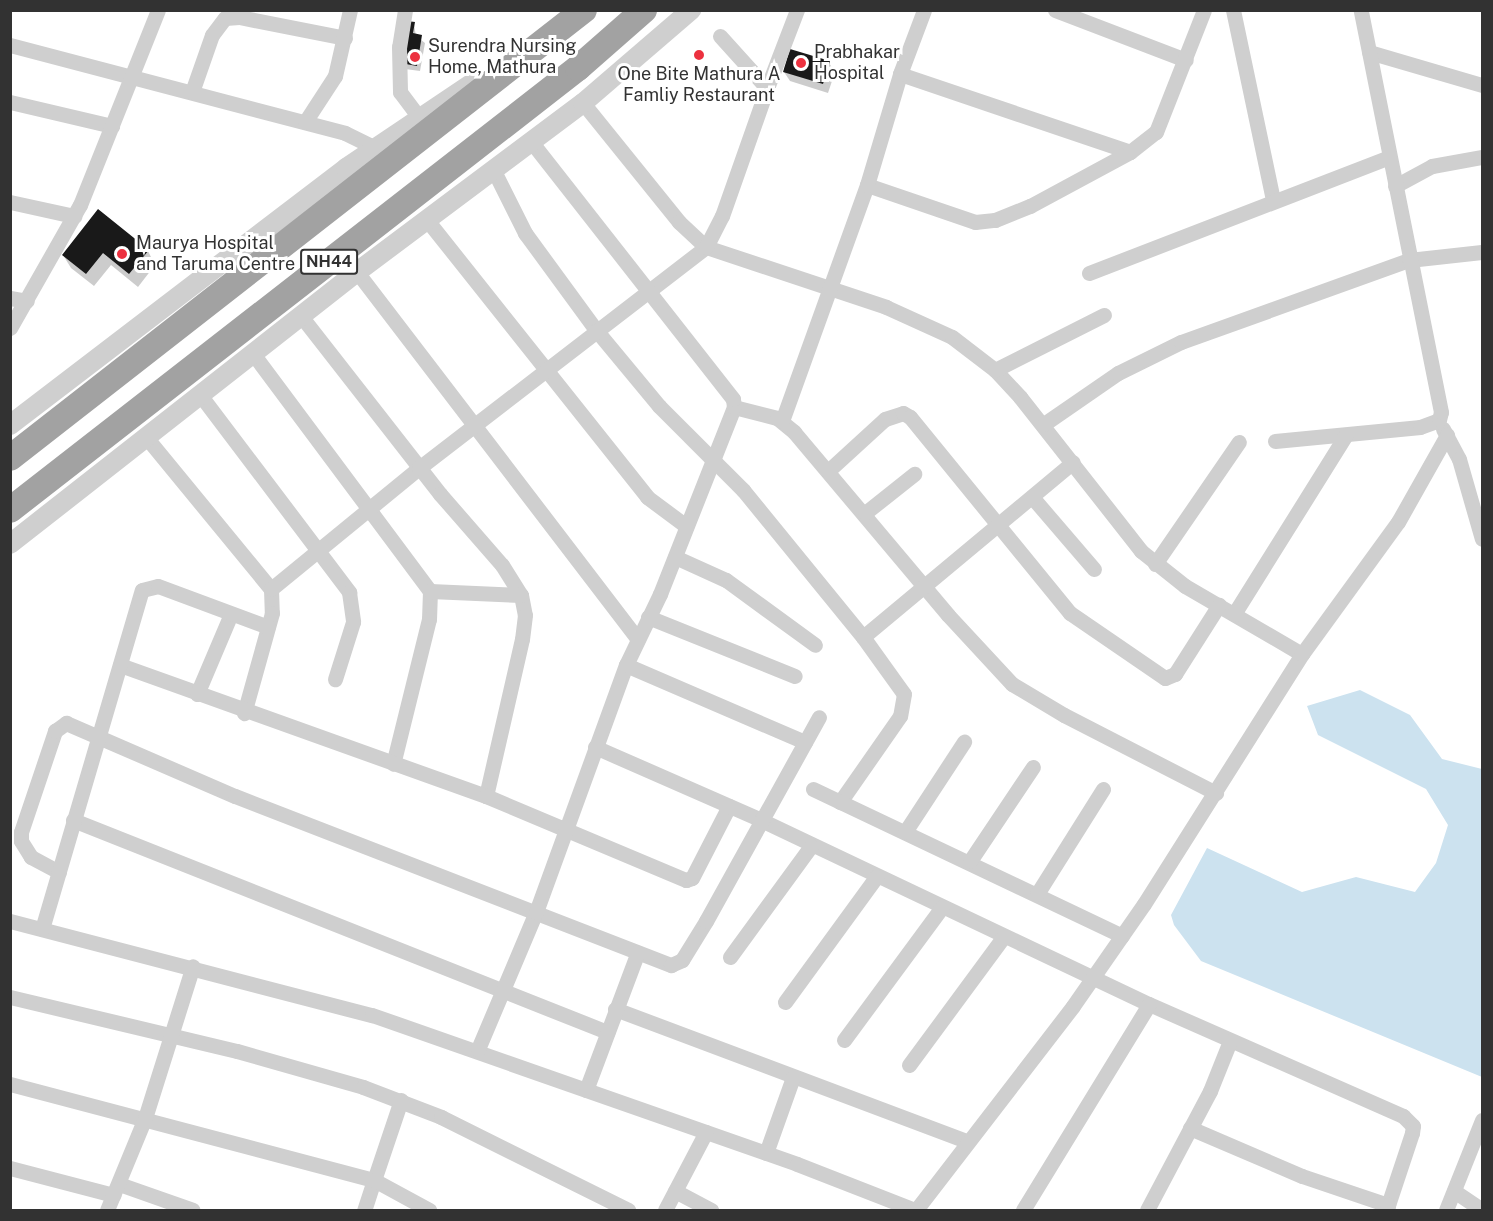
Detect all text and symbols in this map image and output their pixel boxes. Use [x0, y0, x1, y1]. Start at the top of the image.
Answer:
place label: Surendra Nursing Home, Mathura [428, 36, 576, 78]
place label: Prabhakar Hospital [814, 42, 900, 84]
marker: Surendra Nursing Home, Mathura [406, 48, 424, 66]
marker: One Bite Mathura A Famliy Restaurant [692, 48, 706, 62]
marker: Prabhakar Hospital [792, 54, 810, 72]
place label: One Bite Mathura A Famliy Restaurant [617, 64, 781, 106]
place label: Maurya Hospital and Taruma Centre [136, 233, 295, 276]
marker: Maurya Hospital and Taruma Centre [113, 245, 131, 263]
road number: NH44 [299, 249, 359, 275]

